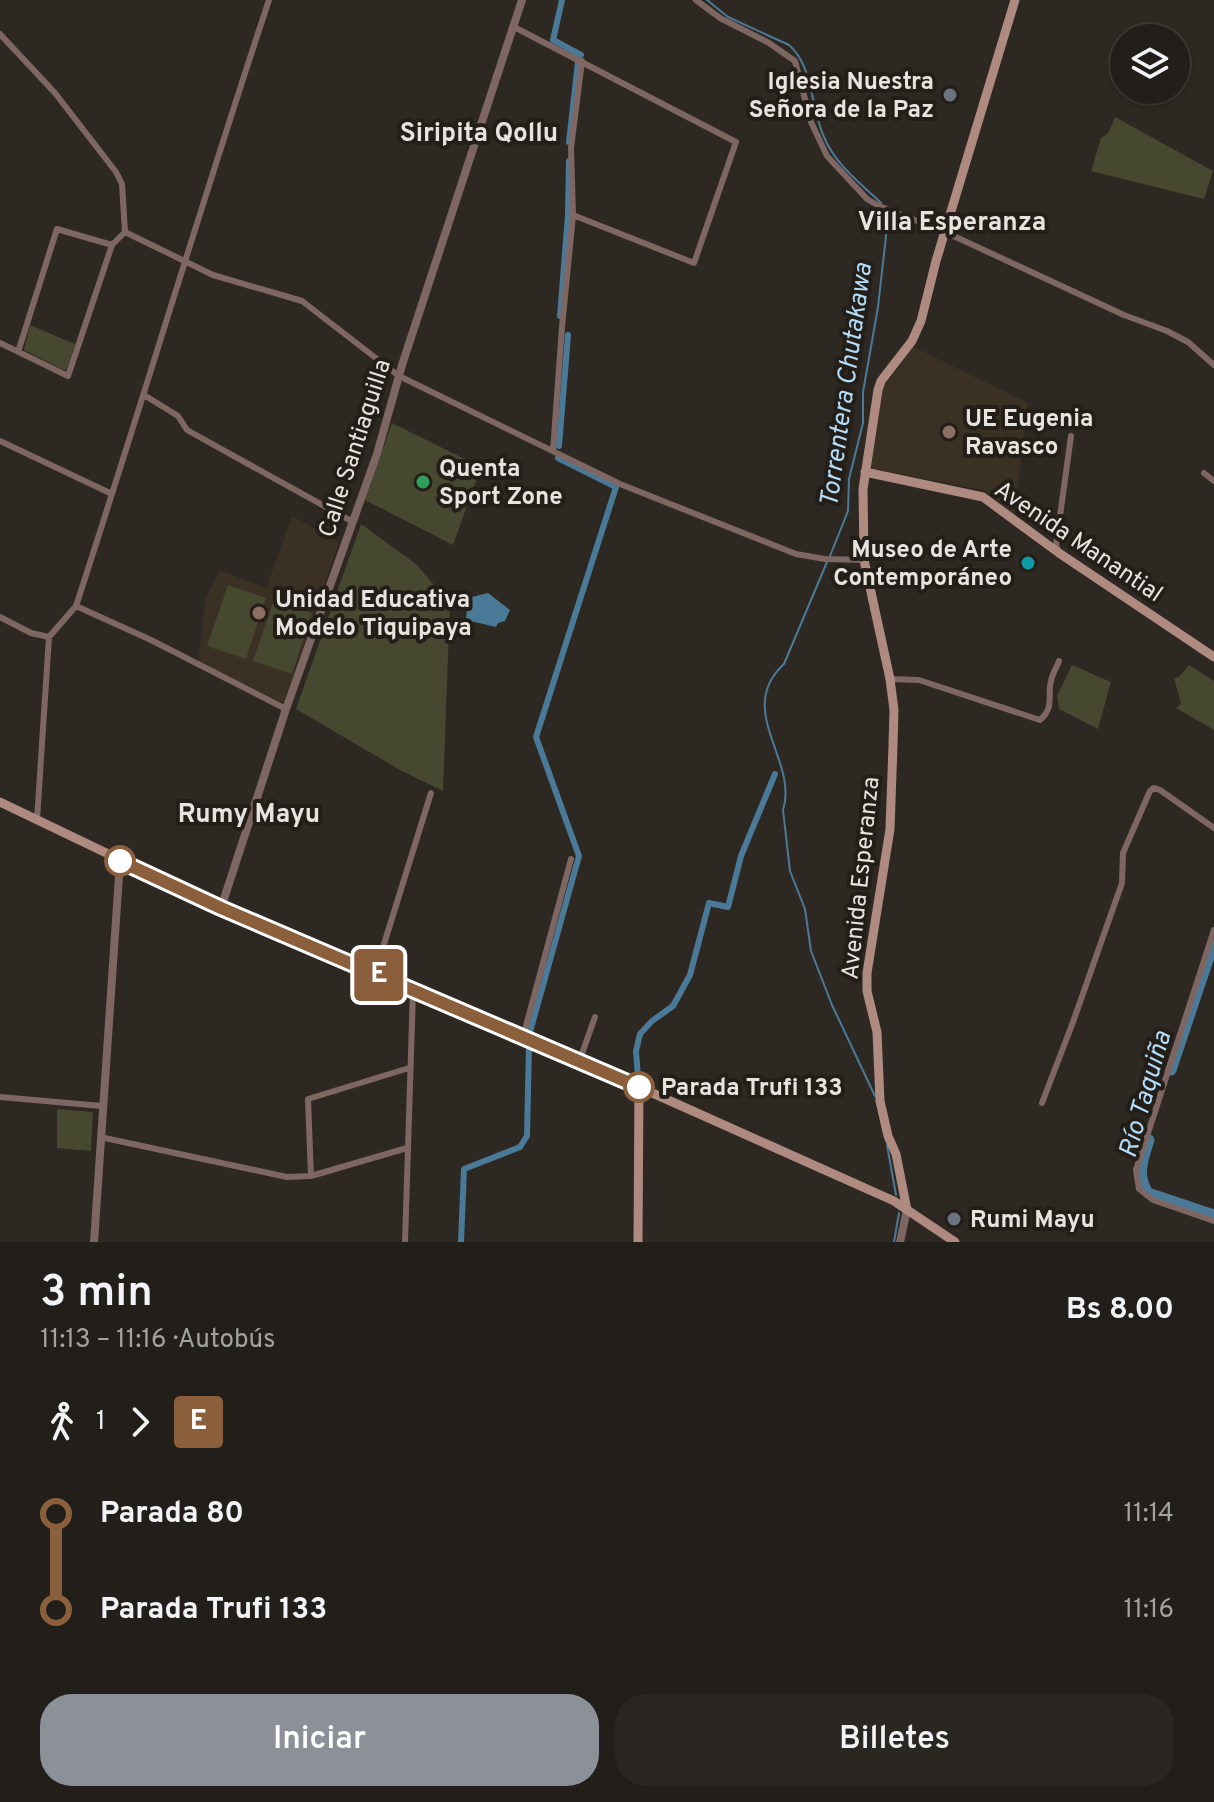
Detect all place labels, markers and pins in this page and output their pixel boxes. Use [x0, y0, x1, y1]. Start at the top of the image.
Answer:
place label: Iglesia Nuestra Señora de la Paz [749, 68, 934, 126]
marker: Iglesia Nuestra Señora de la Paz [941, 86, 959, 104]
place label: UE Eugenia Ravasco [965, 405, 1093, 463]
marker: UE Eugenia Ravasco [940, 423, 958, 441]
place label: Quenta Sport Zone [439, 455, 563, 513]
marker: Quenta Sport Zone [414, 473, 432, 491]
place label: Museo de Arte Contemporáneo [833, 536, 1012, 594]
marker: Museo de Arte Contemporáneo [1019, 554, 1037, 572]
place label: Unidad Educativa Modelo Tiquipaya [275, 586, 472, 644]
marker: Unidad Educativa Modelo Tiquipaya [250, 604, 268, 622]
unlabelled marker [105, 846, 135, 876]
marker: Parada Trufi 133 [624, 1072, 654, 1102]
place label: Parada Trufi 133 [661, 1074, 843, 1104]
place label: Rumi Mayu [970, 1206, 1095, 1236]
marker: Rumi Mayu [945, 1210, 963, 1228]

